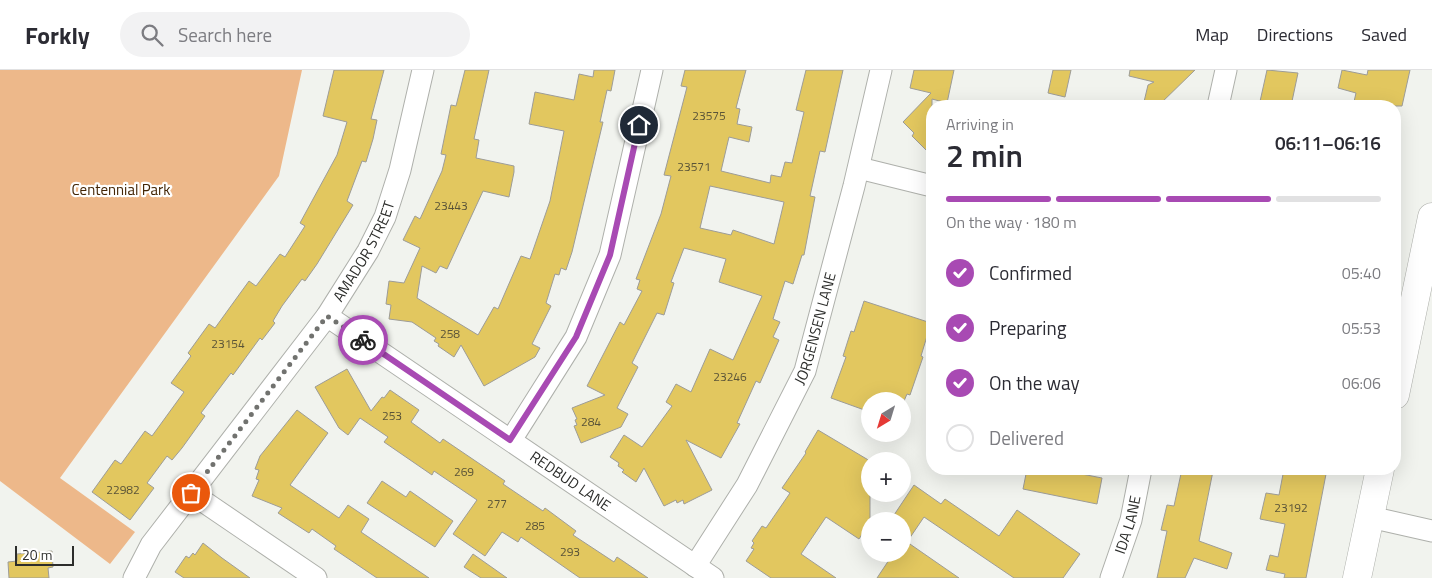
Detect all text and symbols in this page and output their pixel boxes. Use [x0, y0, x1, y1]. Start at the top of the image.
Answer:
search box [120, 12, 470, 57]
text: Forkly [25, 17, 90, 53]
text: Search here [178, 20, 272, 49]
icon: search [138, 21, 166, 49]
text: Map [1195, 21, 1229, 48]
text: Directions [1257, 21, 1333, 48]
text: Saved [1361, 21, 1407, 48]
pin [618, 104, 660, 146]
house number: 23575 [692, 106, 726, 125]
icon: home [625, 111, 653, 139]
text: Arriving in [946, 112, 1014, 136]
text: 06:11–06:16 [1275, 128, 1381, 157]
text: 2 min [946, 131, 1023, 179]
house number: 23571 [677, 157, 711, 176]
park label: Centennial Park [72, 178, 170, 201]
house number: 23443 [434, 196, 468, 215]
street label: AMADOR STREET [327, 198, 401, 306]
text: On the way · 180 m [946, 210, 1077, 234]
text: Confirmed [989, 258, 1072, 287]
icon: check [946, 259, 974, 287]
text: 05:40 [1342, 261, 1381, 285]
street label: JORGENSEN LANE [788, 270, 842, 388]
text: Preparing [989, 313, 1066, 342]
icon: check [946, 314, 974, 342]
courier [338, 315, 388, 365]
text: 05:53 [1342, 316, 1381, 340]
house number: 258 [440, 324, 460, 343]
icon: bike [349, 326, 377, 354]
house number: 23154 [211, 334, 245, 353]
house number: 23246 [713, 367, 747, 386]
text: On the way [989, 368, 1080, 397]
icon: check [946, 369, 974, 397]
text: 06:06 [1342, 371, 1381, 395]
north arrow [861, 392, 911, 442]
map controls [861, 392, 911, 562]
house number: 253 [382, 406, 402, 425]
house number: 284 [581, 412, 601, 431]
text: Delivered [989, 423, 1064, 452]
street label: REDBUD LANE [525, 445, 616, 517]
button: + [861, 452, 911, 502]
house number: 269 [454, 462, 474, 481]
pin [170, 472, 212, 514]
icon: bag [177, 479, 205, 507]
house number: 22982 [106, 480, 140, 499]
street label: IDA LANE [1108, 493, 1147, 557]
house number: 277 [487, 494, 507, 513]
house number: 23192 [1274, 498, 1308, 517]
button: − [861, 512, 911, 562]
house number: 285 [525, 516, 545, 535]
house number: 293 [560, 542, 580, 561]
scale bar [15, 543, 74, 566]
text: 20 m [22, 544, 52, 565]

